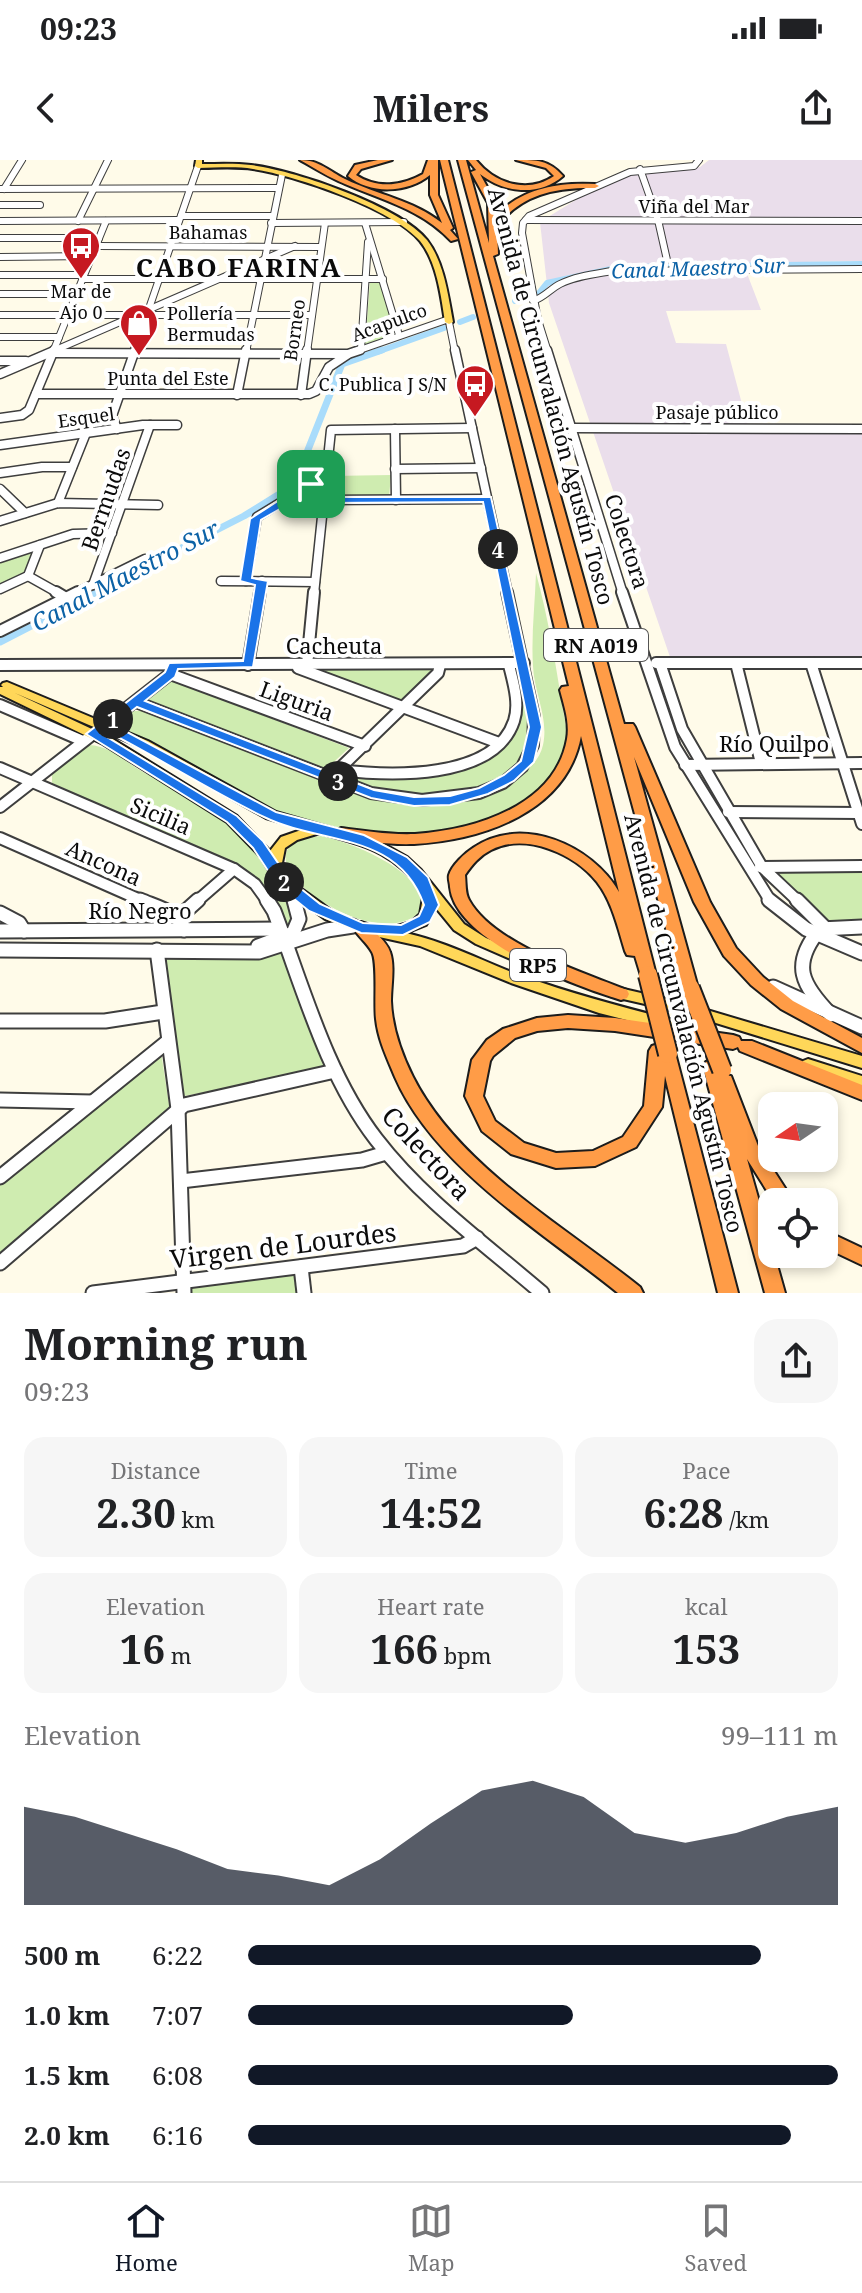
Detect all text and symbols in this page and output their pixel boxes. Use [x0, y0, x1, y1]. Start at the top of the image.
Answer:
text: 09:23 [40, 8, 117, 49]
text: Milers [373, 84, 489, 133]
icon: back [24, 86, 68, 130]
icon: share [794, 86, 838, 130]
street label: Avenida de Circunvalación Agustín Tosco [482, 184, 622, 608]
street label: Viña del Mar [639, 194, 750, 218]
street label: Bahamas [169, 220, 247, 244]
bus stop icon: Mar de Ajo 0 [60, 225, 102, 280]
district label: CABO FARINA [136, 249, 342, 285]
water label: Canal Maestro Sur [611, 251, 786, 285]
place label: Mar de Ajo 0 [51, 279, 111, 324]
street label: Acapulco [348, 297, 430, 347]
street label: Borneo [278, 298, 310, 362]
place label: Pollería Bermudas [167, 301, 255, 346]
shop icon: Pollería Bermudas [118, 302, 160, 357]
bus stop icon: C. Publica J S/N [454, 363, 496, 418]
street label: Punta del Este [107, 366, 229, 390]
place label: C. Publica J S/N [319, 372, 447, 396]
street label: Pasaje público [655, 400, 779, 424]
street label: Esquel [56, 401, 116, 433]
street label: Bermudas [73, 443, 137, 555]
pin [277, 450, 345, 518]
icon: arrive [289, 462, 333, 506]
street label: Colectora [599, 490, 657, 592]
water label: Canal Maestro Sur [25, 511, 225, 638]
pin: 4 [478, 529, 518, 569]
text: 4 [492, 534, 504, 564]
road number: RN A019 [544, 629, 648, 661]
street label: Cacheuta [286, 630, 382, 660]
street label: Liguria [256, 673, 338, 727]
pin: 1 [93, 699, 133, 739]
text: 1 [107, 704, 119, 734]
street label: Río Quilpo [719, 728, 829, 758]
pin: 3 [318, 761, 358, 801]
text: 3 [332, 766, 344, 796]
street label: Sicilia [126, 789, 196, 841]
street label: Avenida de Circunvalación Agustín Tosco [618, 810, 752, 1236]
street label: Ancona [61, 832, 147, 892]
pin: 2 [264, 862, 304, 902]
text: 2 [278, 867, 290, 897]
street label: Río Negro [88, 895, 192, 925]
road number: RP5 [510, 949, 566, 981]
north arrow [758, 1092, 838, 1172]
map controls [758, 1092, 838, 1268]
street label: Colectora [374, 1098, 480, 1208]
button: locate [758, 1188, 838, 1268]
street label: Virgen de Lourdes [168, 1213, 398, 1277]
text: Morning run [24, 1313, 308, 1373]
button: share [754, 1319, 838, 1403]
text: 09:23 [24, 1373, 90, 1409]
text: Distance [111, 1455, 201, 1485]
text: Time [404, 1455, 458, 1485]
text: Pace [682, 1455, 730, 1485]
text: 2.30 [96, 1485, 176, 1540]
text: 14:52 [380, 1485, 482, 1540]
text: 6:28 [643, 1485, 723, 1540]
text: km [176, 1504, 215, 1534]
text: /km [723, 1504, 769, 1534]
text: Elevation [106, 1591, 205, 1621]
text: Heart rate [377, 1591, 485, 1621]
text: kcal [685, 1591, 728, 1621]
text: 16 [120, 1621, 165, 1676]
text: 166 [370, 1621, 438, 1676]
text: 153 [672, 1621, 740, 1676]
text: m [165, 1640, 192, 1670]
text: bpm [438, 1640, 492, 1670]
text: Elevation [24, 1717, 141, 1753]
text: 99–111 m [721, 1717, 838, 1753]
text: 500 m [24, 1937, 100, 1973]
text: 6:22 [152, 1937, 203, 1973]
text: 1.0 km [24, 1997, 110, 2033]
text: 7:07 [152, 1997, 203, 2033]
text: 1.5 km [24, 2057, 110, 2093]
text: 6:08 [152, 2057, 203, 2093]
text: 2.0 km [24, 2117, 110, 2153]
text: 6:16 [152, 2117, 203, 2153]
tab: Home [115, 2199, 178, 2277]
tab: Map [408, 2199, 454, 2277]
tab: Saved [685, 2199, 747, 2277]

